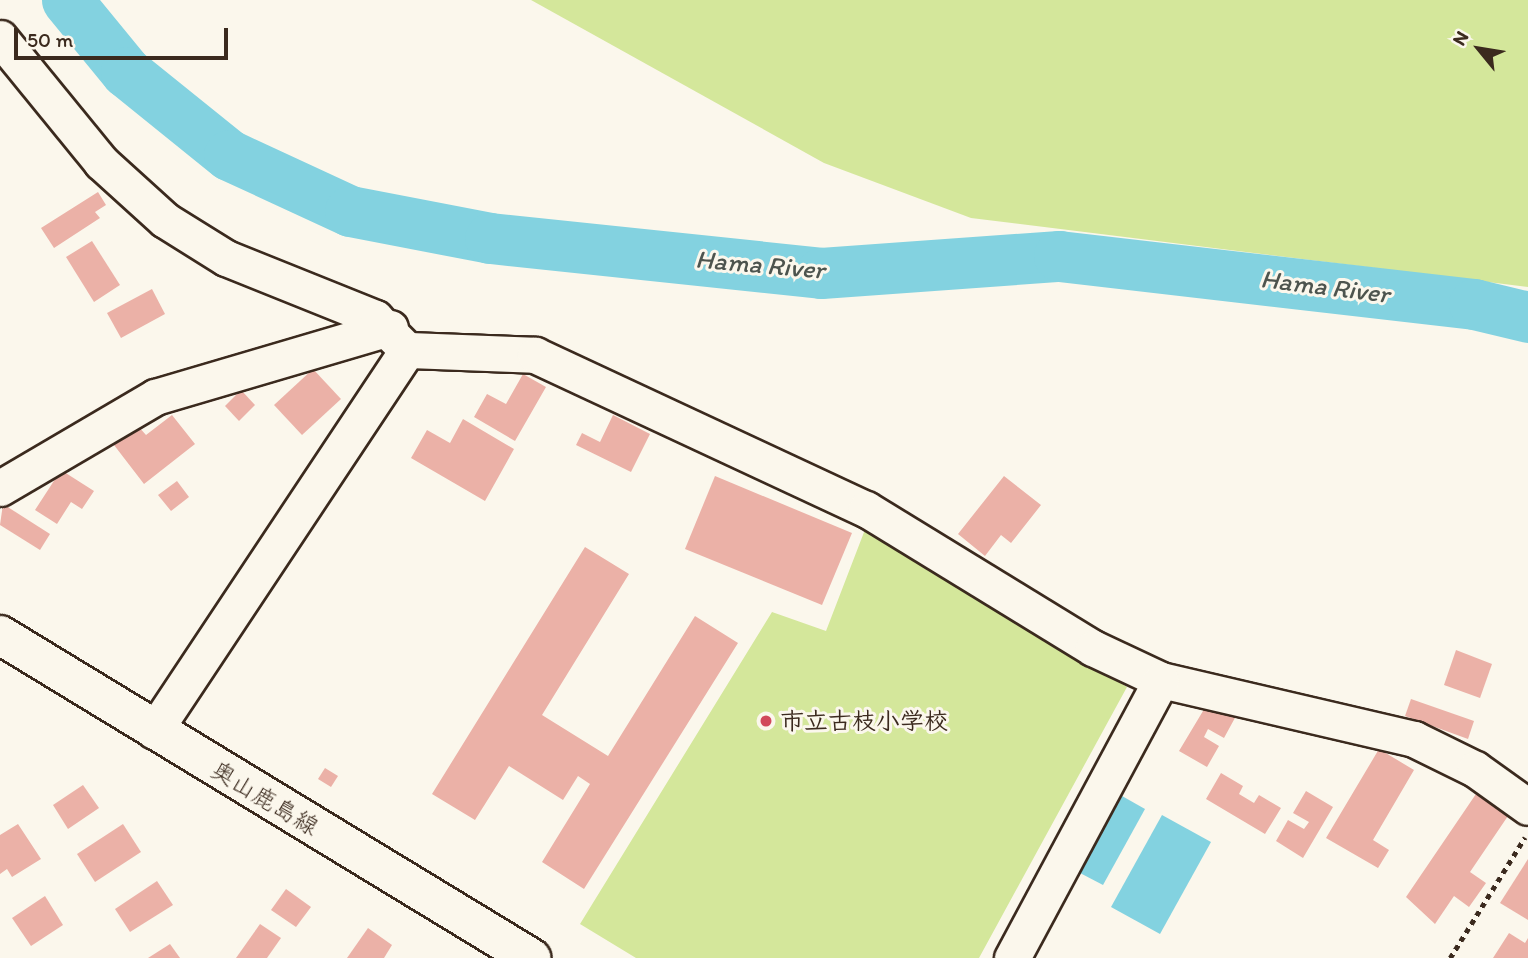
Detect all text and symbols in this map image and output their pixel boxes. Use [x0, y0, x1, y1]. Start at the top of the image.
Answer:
scale bar [18, 14, 231, 58]
north arrow [1444, 14, 1514, 84]
text: 50 m [27, 27, 73, 52]
text: N [1447, 27, 1474, 50]
water label: Hama River [695, 244, 825, 286]
water label: Hama River [1259, 264, 1391, 310]
place label: 市立古枝小学校 [780, 707, 948, 735]
marker: 市立古枝小学校 [758, 713, 774, 729]
street label: 奥山鹿島線 [206, 755, 324, 841]

